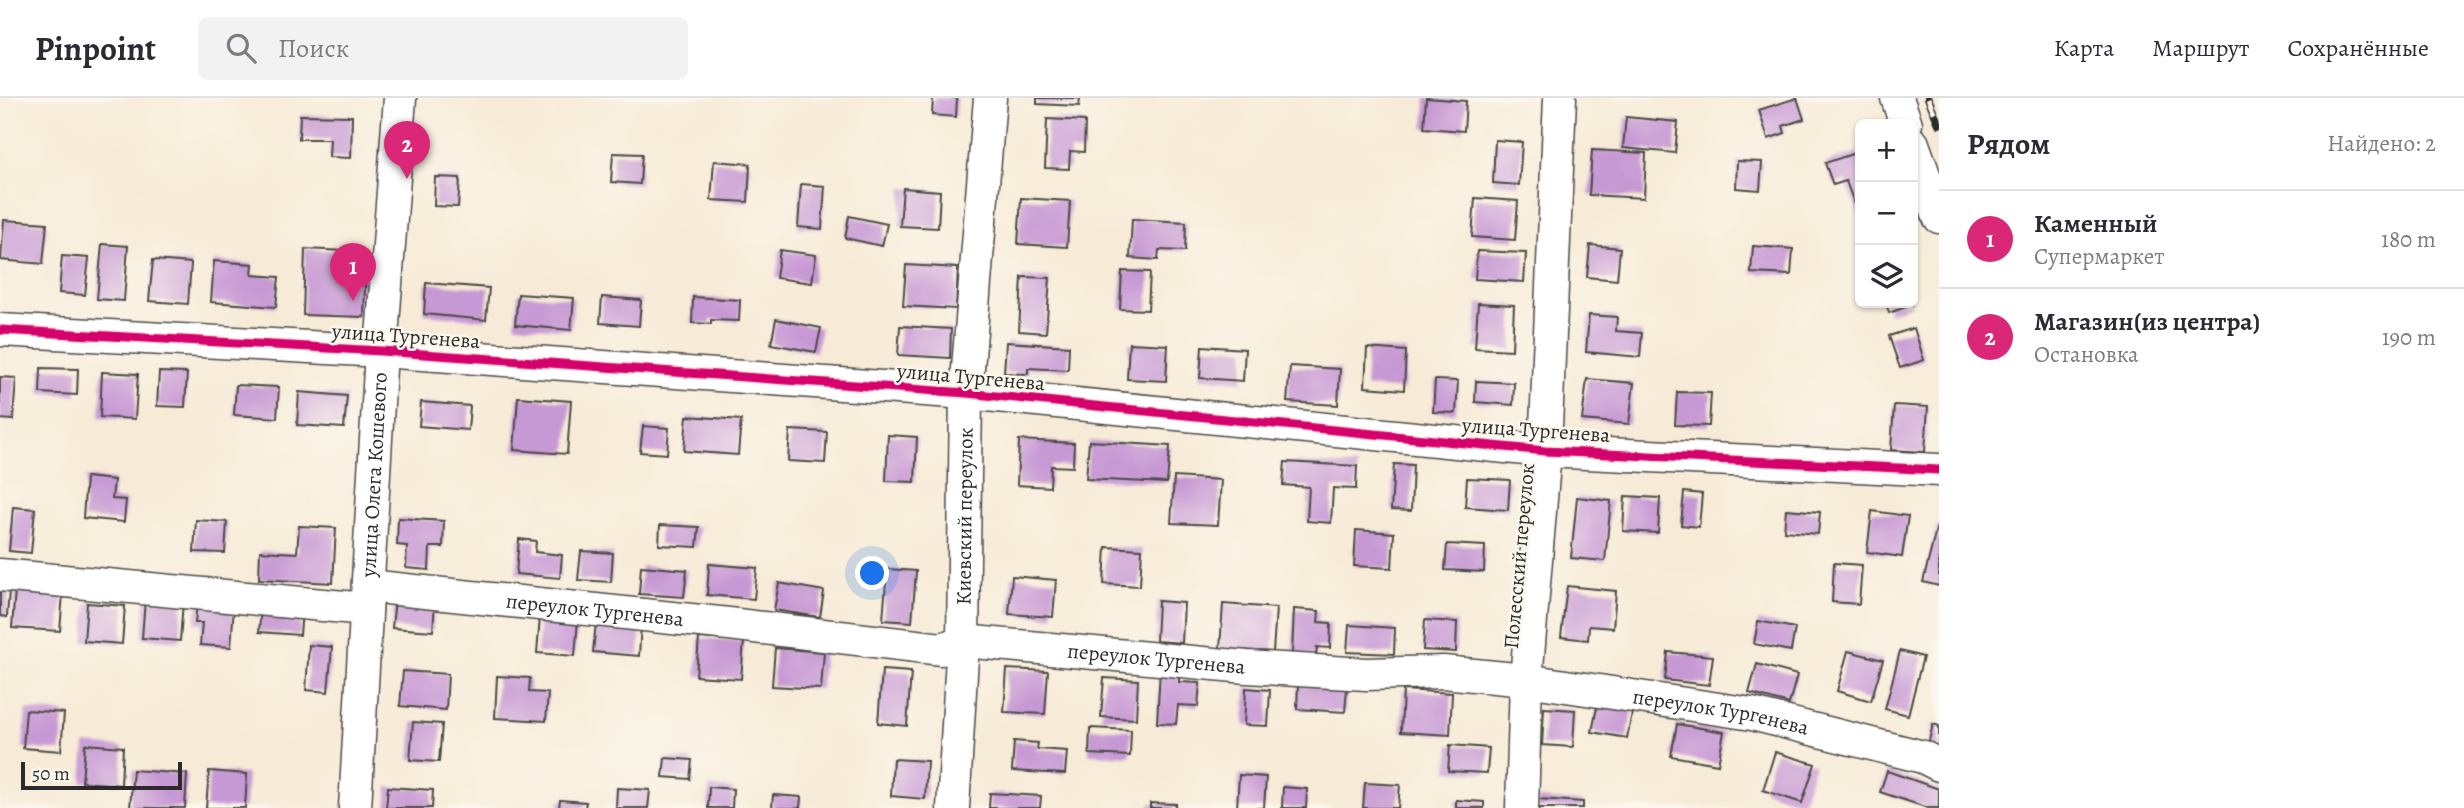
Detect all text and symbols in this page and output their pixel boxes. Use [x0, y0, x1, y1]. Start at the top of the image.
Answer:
search box [198, 17, 688, 80]
text: Pinpoint [35, 26, 156, 71]
icon: search [222, 29, 260, 67]
text: Поиск [278, 31, 349, 66]
text: Карта [2054, 32, 2114, 64]
text: Маршрут [2152, 32, 2250, 64]
text: Сохранённые [2288, 32, 2429, 64]
map controls [1855, 119, 1918, 308]
button: + [1855, 119, 1918, 182]
pin: 2 [384, 121, 430, 179]
text: Рядом [1967, 124, 2050, 164]
text: Найдено: 2 [2327, 128, 2436, 159]
button: − [1855, 182, 1918, 245]
text: Каменный [2034, 206, 2157, 241]
text: 1 [1986, 224, 1994, 255]
text: 180 m [2381, 224, 2436, 255]
text: Супермаркет [2034, 241, 2165, 272]
pin: 1 [330, 243, 376, 301]
button: layers [1855, 245, 1918, 308]
text: Магазин(из центра) [2034, 304, 2260, 339]
street label: улица Тургенева [330, 317, 481, 355]
text: 2 [1984, 322, 1996, 353]
text: 190 m [2382, 322, 2436, 353]
text: Остановка [2034, 339, 2139, 370]
street label: улица Тургенева [895, 356, 1047, 397]
street label: улица Олега Кошевого [354, 371, 394, 579]
street label: улица Тургенева [1460, 411, 1611, 449]
street label: Киевский переулок [949, 427, 980, 605]
street label: Полесский переулок [1497, 462, 1541, 650]
your location [855, 556, 889, 590]
street label: переулок Тургенева [504, 587, 685, 633]
street label: переулок Тургенева [1066, 637, 1247, 681]
street label: переулок Тургенева [1631, 682, 1812, 742]
scale bar [21, 759, 182, 791]
text: 50 m [32, 761, 70, 787]

